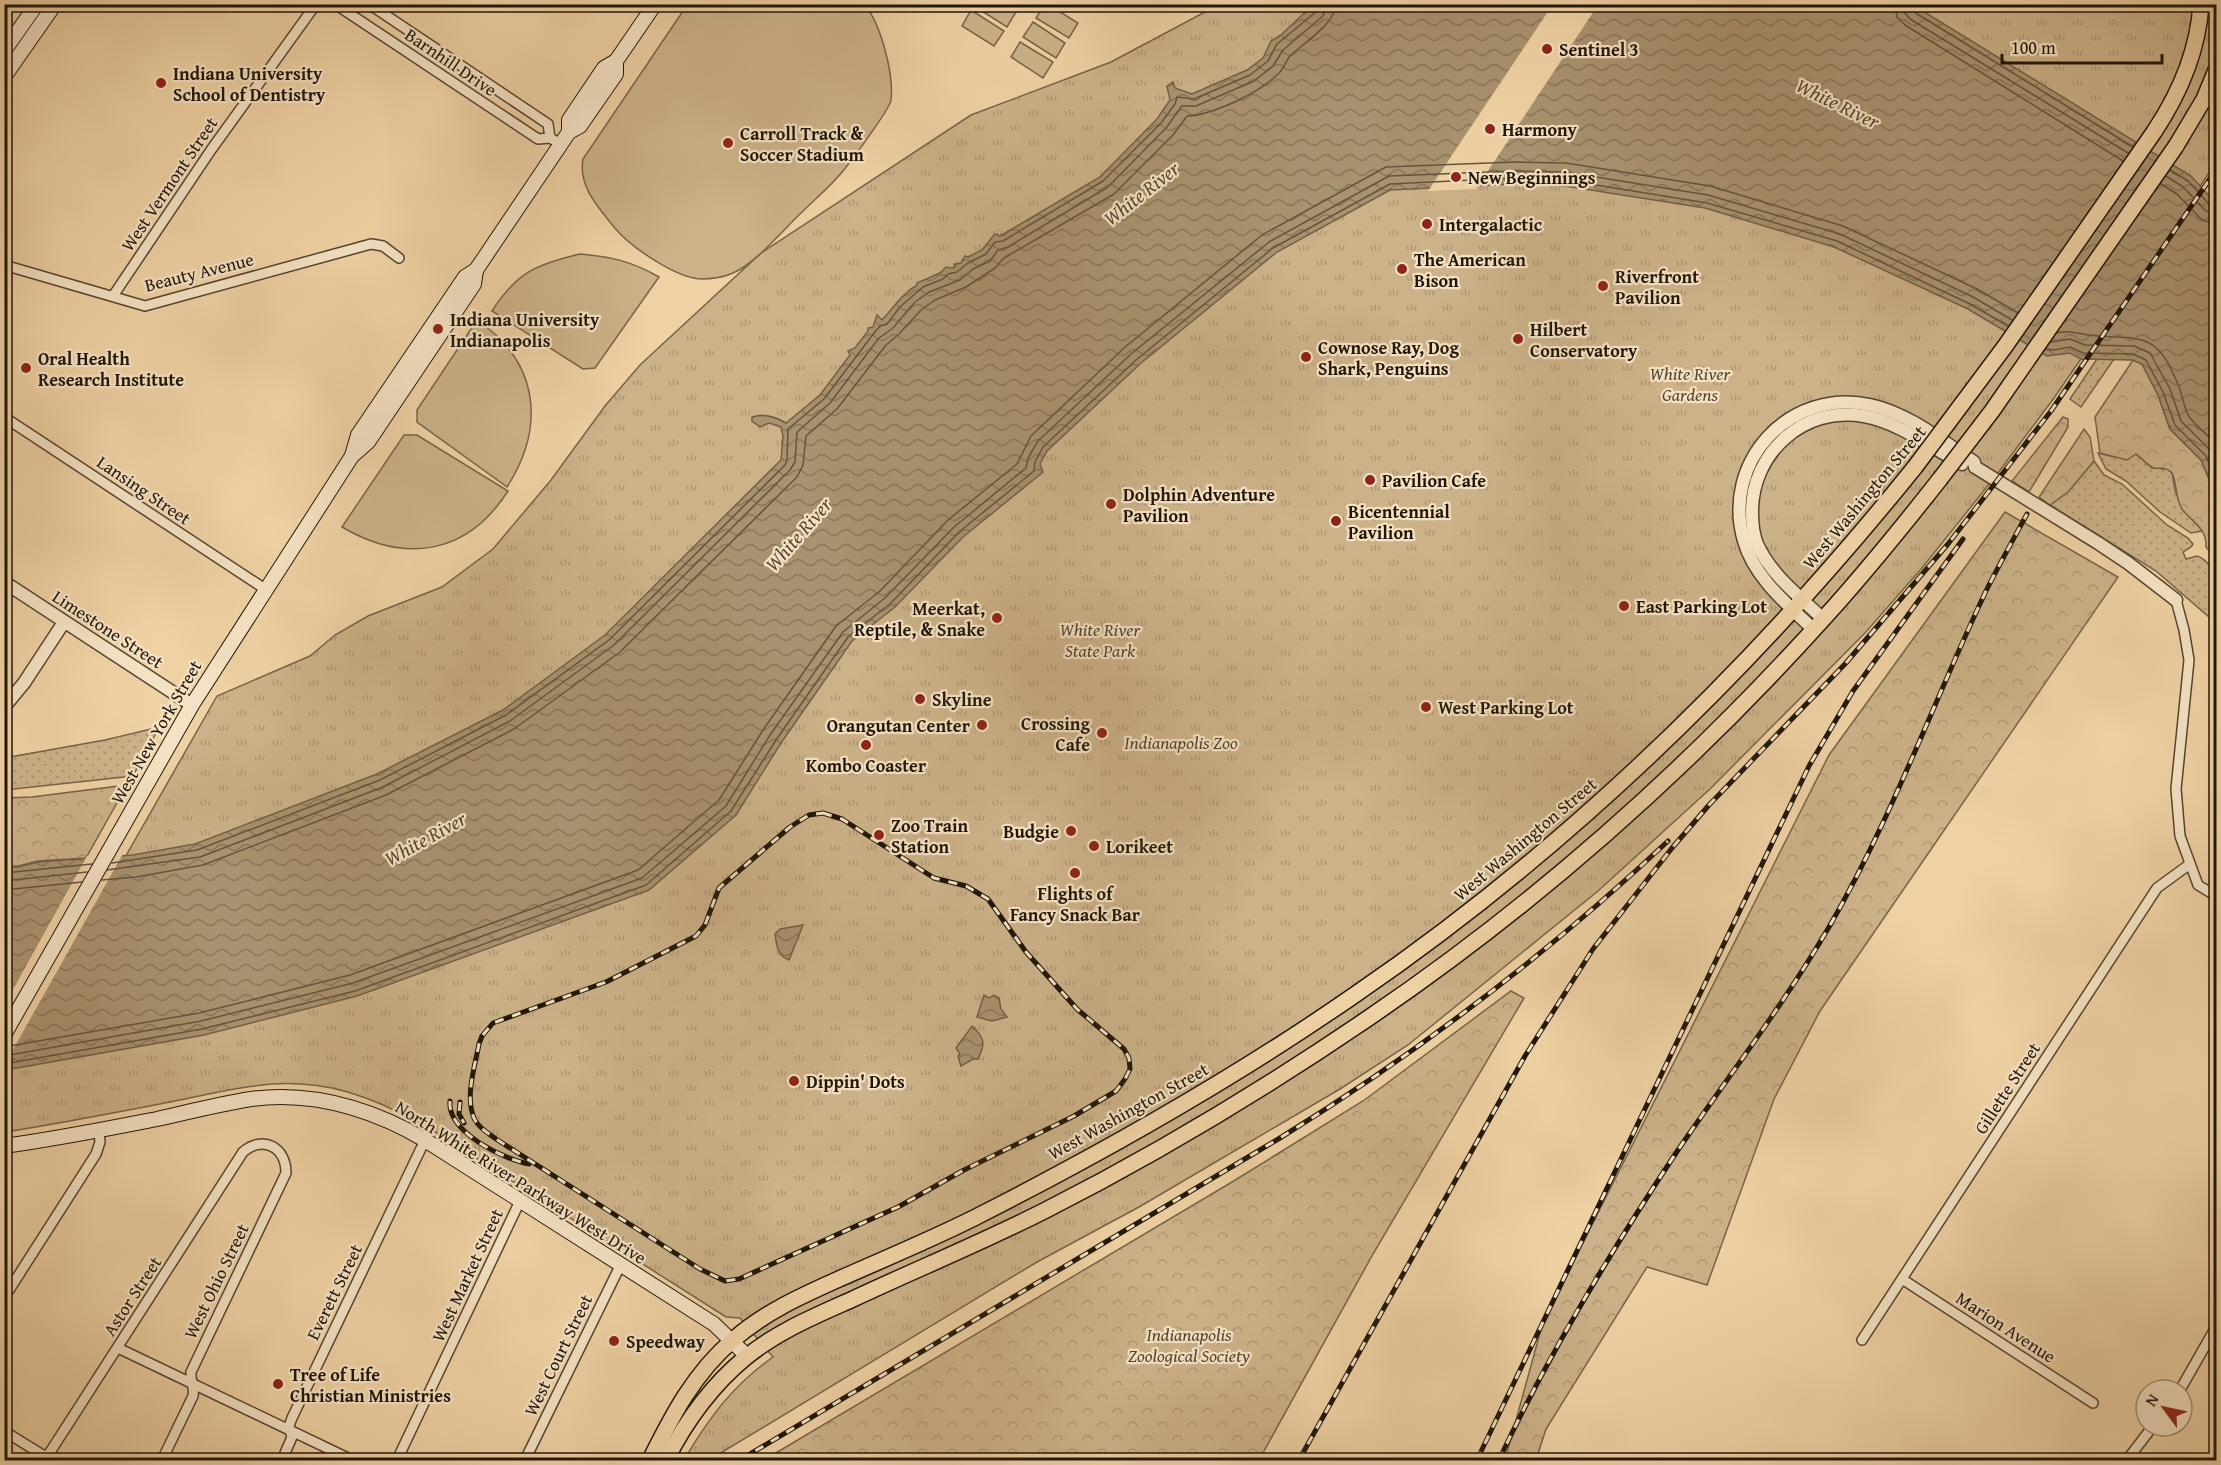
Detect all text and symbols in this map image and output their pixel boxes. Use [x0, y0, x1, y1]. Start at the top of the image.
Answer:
street label: Barnhill Drive [400, 21, 502, 103]
scale bar [2002, 27, 2162, 65]
text: 100 m [2011, 34, 2056, 61]
place label: Sentinel 3 [1559, 36, 1639, 63]
marker: Sentinel 3 [1540, 42, 1554, 56]
place label: Indiana University School of Dentistry [173, 60, 326, 108]
water label: White River [1791, 70, 1885, 136]
marker: Indiana University School of Dentistry [154, 76, 168, 90]
street label: West Vermont Street [114, 111, 224, 257]
place label: Harmony [1502, 116, 1578, 143]
place label: Carroll Track & Soccer Stadium [740, 120, 864, 168]
marker: Harmony [1483, 122, 1497, 136]
marker: Carroll Track & Soccer Stadium [721, 136, 735, 150]
water label: White River [1097, 154, 1186, 232]
place label: New Beginnings [1468, 164, 1596, 191]
marker: New Beginnings [1449, 170, 1463, 184]
place label: Intergalactic [1439, 211, 1542, 238]
marker: Intergalactic [1420, 217, 1434, 231]
street label: Beauty Avenue [142, 245, 256, 299]
place label: The American Bison [1414, 246, 1526, 294]
marker: The American Bison [1395, 262, 1409, 276]
place label: Riverfront Pavilion [1615, 263, 1699, 311]
marker: Riverfront Pavilion [1596, 279, 1610, 293]
place label: Indiana University Indianapolis [450, 306, 600, 354]
place label: Hilbert Conservatory [1530, 316, 1638, 364]
marker: Indiana University Indianapolis [431, 322, 445, 336]
marker: Hilbert Conservatory [1511, 332, 1525, 346]
place label: Cownose Ray, Dog Shark, Penguins [1318, 334, 1459, 382]
place label: Oral Health Research Institute [38, 345, 184, 393]
marker: Cownose Ray, Dog Shark, Penguins [1299, 350, 1313, 364]
park label: White River Gardens [1650, 360, 1731, 408]
marker: Oral Health Research Institute [19, 361, 33, 375]
street label: West Washington Street [1796, 419, 1933, 575]
street label: Lansing Street [92, 449, 197, 532]
place label: Pavilion Cafe [1382, 467, 1486, 494]
marker: Pavilion Cafe [1363, 473, 1377, 487]
place label: Dolphin Adventure Pavilion [1123, 481, 1275, 529]
water label: White River [758, 490, 839, 577]
marker: Dolphin Adventure Pavilion [1104, 497, 1118, 511]
place label: Bicentennial Pavilion [1348, 498, 1450, 546]
marker: Bicentennial Pavilion [1329, 514, 1343, 528]
street label: Limestone Street [47, 583, 169, 675]
place label: East Parking Lot [1636, 593, 1767, 620]
place label: Meerkat, Reptile, & Snake [854, 595, 985, 643]
marker: East Parking Lot [1617, 599, 1631, 613]
marker: Meerkat, Reptile, & Snake [990, 611, 1004, 625]
park label: White River State Park [1060, 616, 1141, 664]
street label: West New York Street [104, 654, 209, 809]
place label: Skyline [932, 686, 992, 713]
marker: Skyline [913, 692, 927, 706]
place label: West Parking Lot [1438, 694, 1574, 721]
marker: West Parking Lot [1419, 700, 1433, 714]
place label: Crossing Cafe [1021, 710, 1091, 758]
place label: Orangutan Center [827, 712, 971, 739]
marker: Orangutan Center [975, 718, 989, 732]
marker: Crossing Cafe [1095, 726, 1109, 740]
park label: Indianapolis Zoo [1124, 729, 1238, 756]
marker: Kombo Coaster [859, 738, 873, 752]
place label: Kombo Coaster [806, 752, 927, 779]
street label: West Washington Street [1447, 770, 1603, 907]
water label: White River [379, 803, 472, 872]
place label: Zoo Train Station [891, 812, 969, 860]
place label: Budgie [1003, 818, 1059, 845]
marker: Budgie [1064, 824, 1078, 838]
marker: Zoo Train Station [872, 828, 886, 842]
place label: Lorikeet [1106, 833, 1173, 860]
marker: Lorikeet [1087, 839, 1101, 853]
marker: Flights of Fancy Snack Bar [1068, 866, 1082, 880]
place label: Flights of Fancy Snack Bar [1010, 880, 1141, 928]
street label: Gillette Street [1967, 1036, 2047, 1139]
street label: West Washington Street [1043, 1055, 1214, 1166]
place label: Dippin' Dots [806, 1068, 905, 1095]
marker: Dippin' Dots [787, 1074, 801, 1088]
street label: North White River Parkway West Drive [390, 1093, 652, 1271]
street label: West Market Street [424, 1203, 510, 1346]
street label: West Ohio Street [176, 1218, 256, 1343]
street label: Everett Street [299, 1239, 369, 1345]
street label: Astor Street [96, 1250, 168, 1341]
street label: Marion Avenue [1951, 1285, 2061, 1369]
street label: West Court Street [517, 1289, 599, 1420]
park label: Indianapolis Zoological Society [1128, 1321, 1251, 1369]
place label: Speedway [626, 1328, 706, 1355]
marker: Speedway [607, 1334, 621, 1348]
place label: Tree of Life Christian Ministries [290, 1361, 451, 1409]
marker: Tree of Life Christian Ministries [271, 1377, 285, 1391]
north arrow [2134, 1378, 2194, 1438]
text: N [2138, 1389, 2165, 1411]

